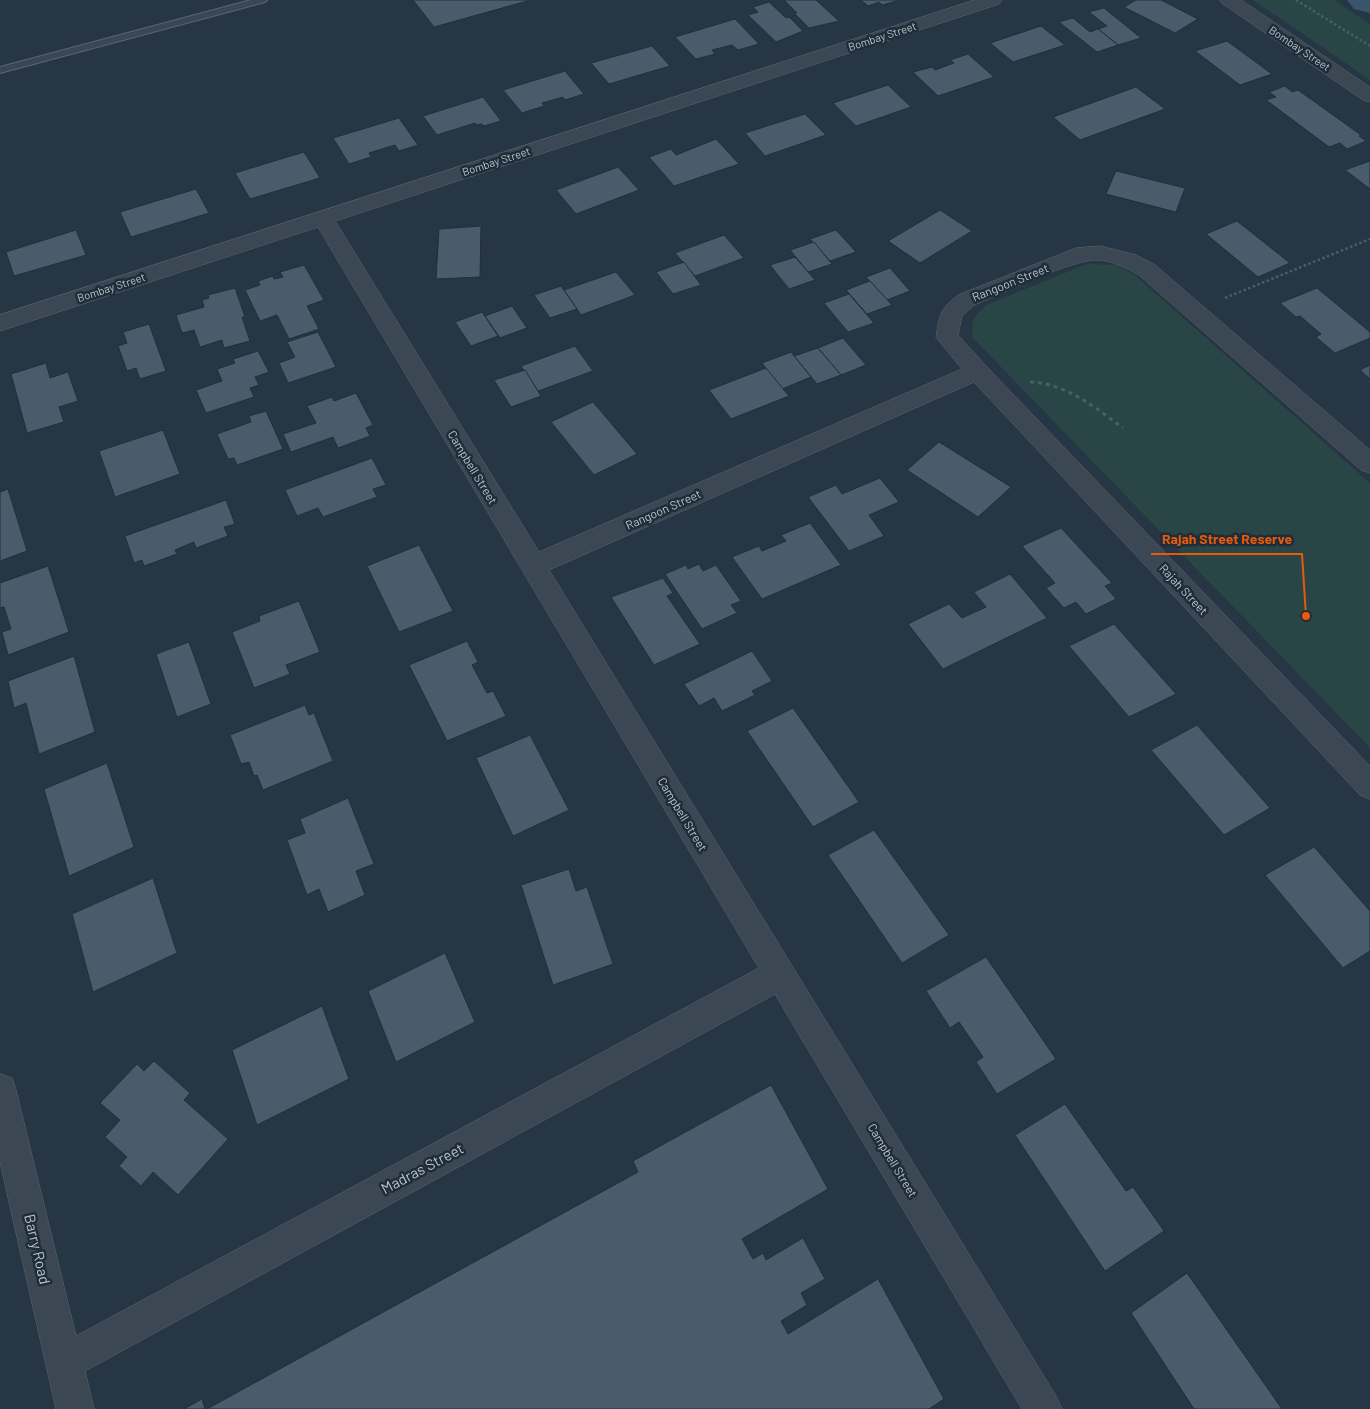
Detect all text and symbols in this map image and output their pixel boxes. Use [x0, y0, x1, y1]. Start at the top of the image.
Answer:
street label: Bombay Street [846, 19, 918, 53]
street label: Bombay Street [1267, 23, 1333, 73]
street label: Bombay Street [460, 144, 532, 178]
street label: Rangoon Street [970, 260, 1050, 304]
street label: Bombay Street [75, 270, 147, 304]
street label: Campbell Street [446, 428, 500, 506]
street label: Rangoon Street [623, 486, 703, 532]
callout: Rajah Street Reserve [1151, 525, 1302, 554]
text: Rajah Street Reserve [1162, 530, 1292, 547]
street label: Rajah Street [1157, 561, 1211, 617]
street label: Campbell Street [656, 775, 710, 853]
street label: Campbell Street [866, 1121, 920, 1199]
street label: Madras Street [378, 1139, 466, 1197]
street label: Barry Road [21, 1212, 55, 1286]

